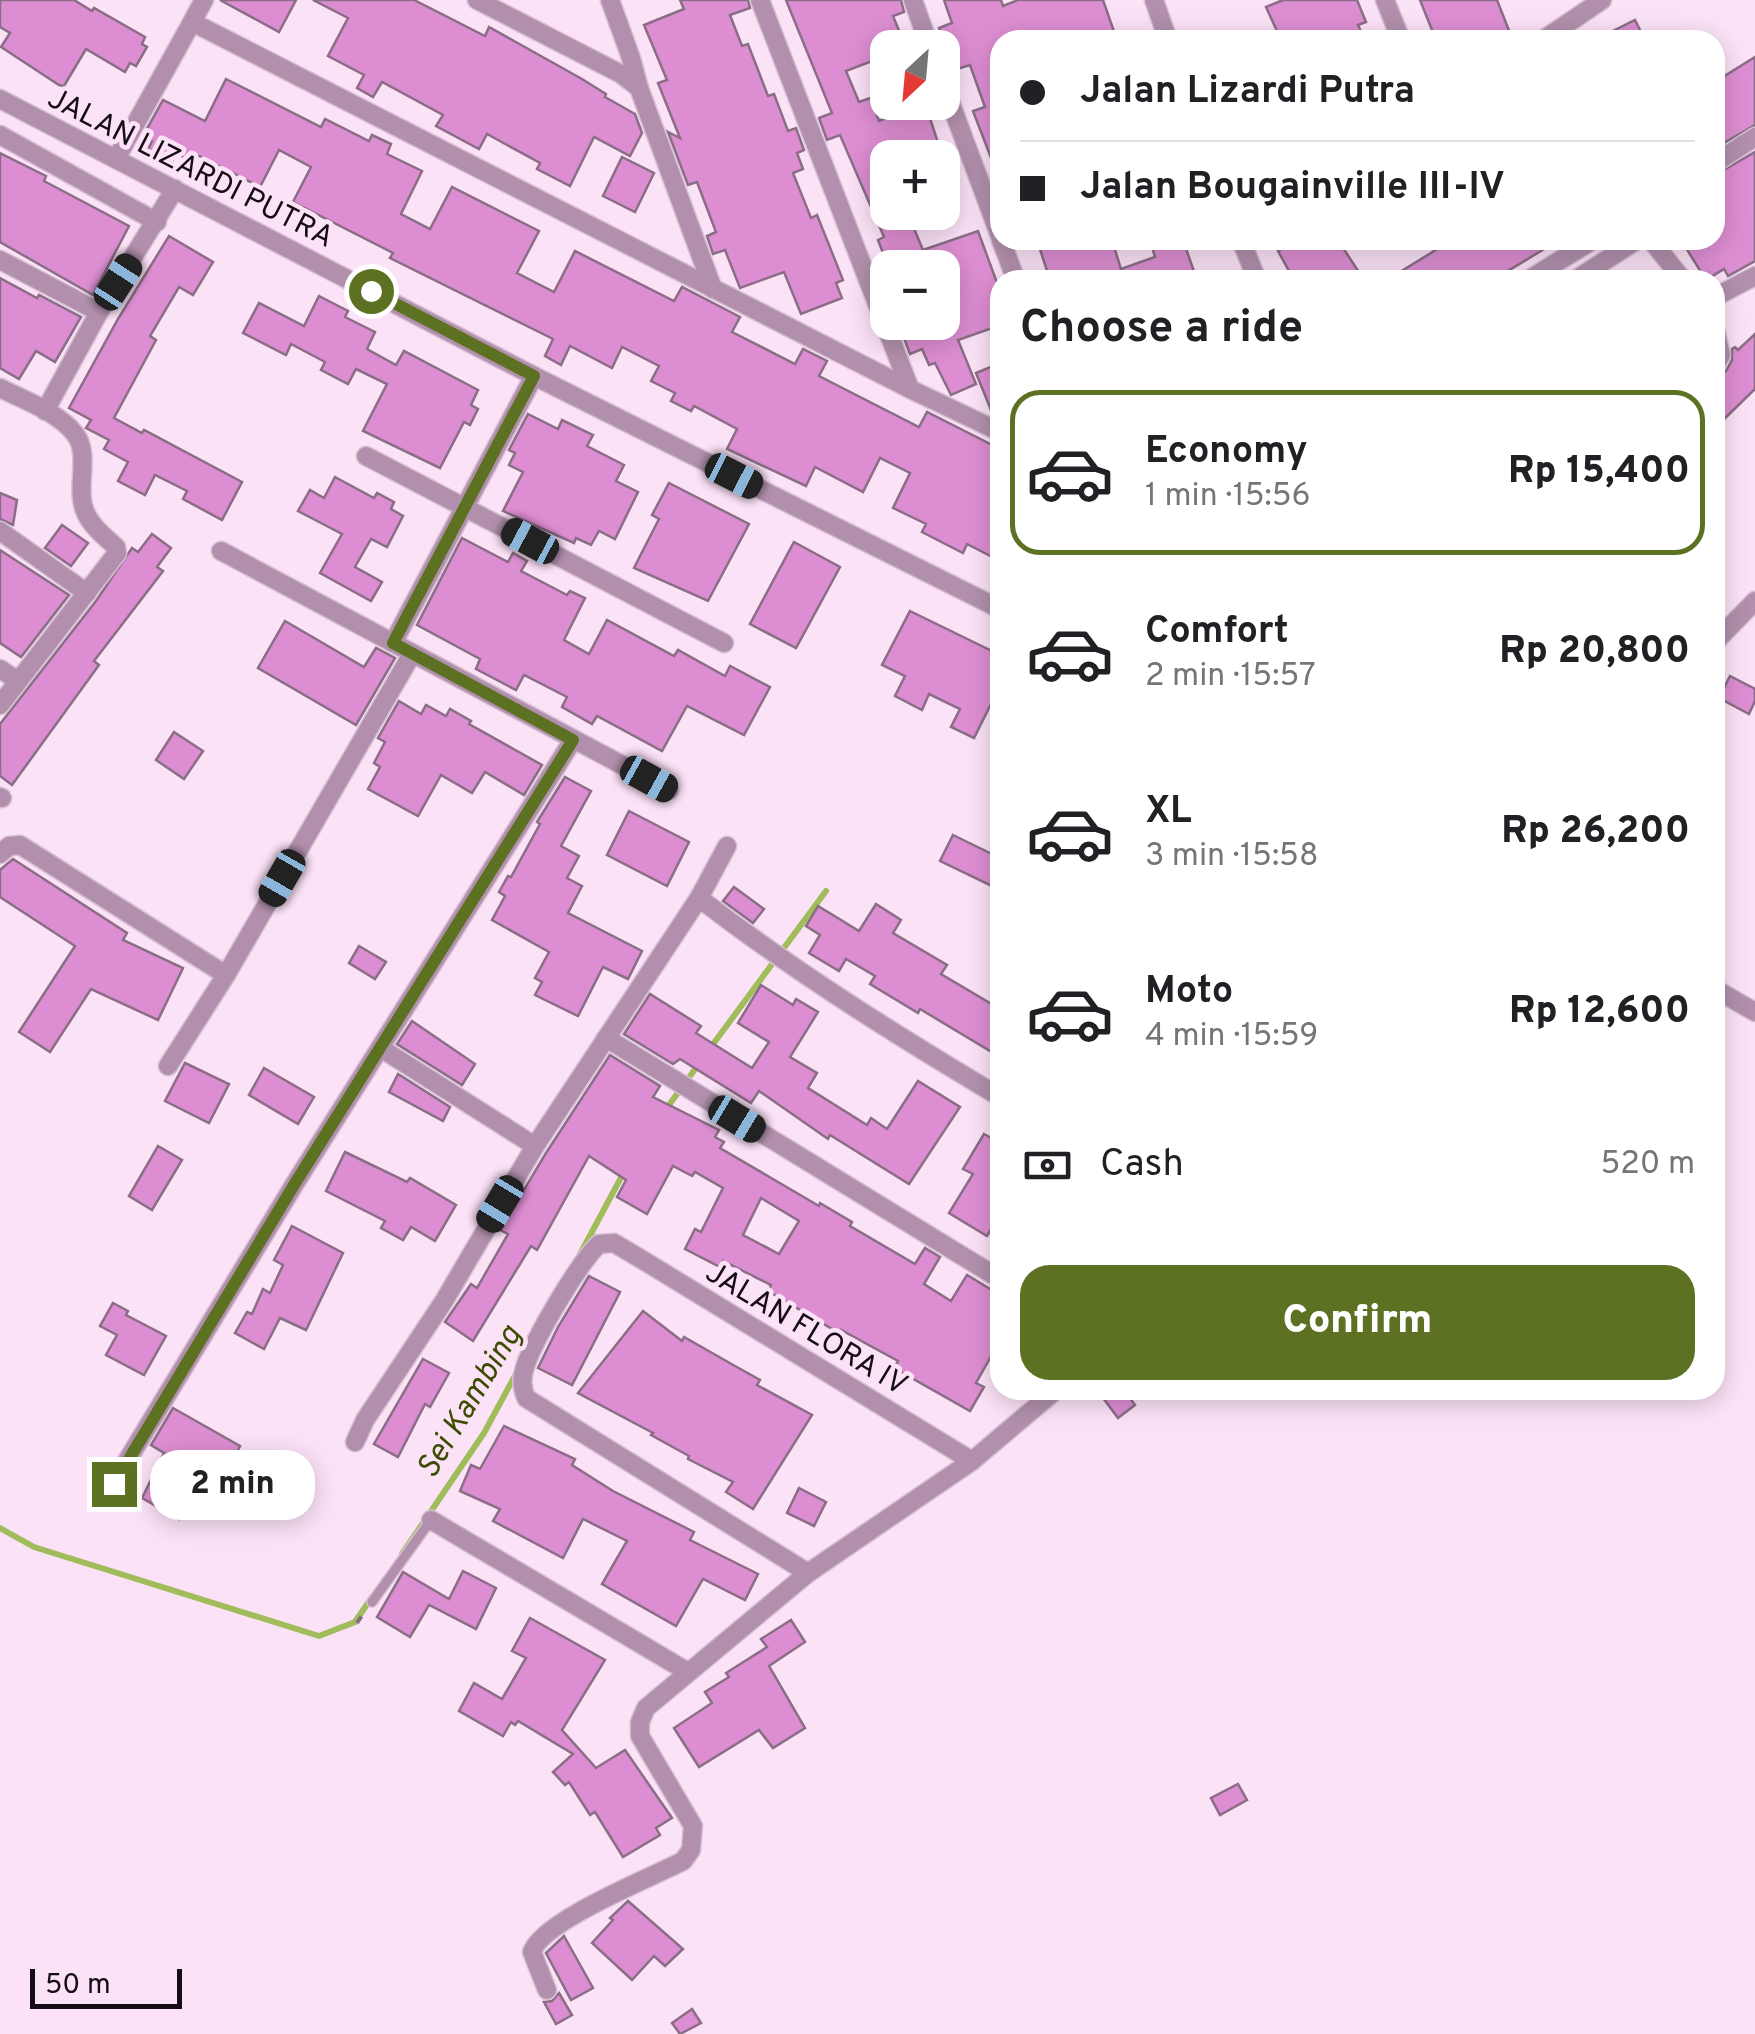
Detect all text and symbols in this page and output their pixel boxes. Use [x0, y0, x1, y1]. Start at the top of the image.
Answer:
north arrow [870, 30, 960, 120]
map controls [870, 30, 960, 340]
text: Jalan Lizardi Putra [1080, 68, 1415, 117]
street label: JALAN LIZARDI PUTRA [41, 81, 339, 257]
button: + [870, 140, 960, 230]
text: Jalan Bougainville III-IV [1080, 164, 1505, 213]
car [89, 249, 147, 315]
button: − [870, 250, 960, 340]
route start [349, 269, 394, 314]
text: Choose a ride [1020, 301, 1303, 358]
icon: car [1025, 428, 1115, 518]
text: Economy [1145, 428, 1307, 477]
text: Rp 15,400 [1508, 448, 1690, 497]
car [700, 449, 768, 503]
text: 1 min · 15:56 [1145, 477, 1311, 517]
car [496, 514, 564, 568]
icon: car [1025, 608, 1115, 698]
text: Comfort [1145, 608, 1289, 657]
text: Rp 20,800 [1499, 628, 1690, 677]
text: 2 min · 15:57 [1145, 657, 1316, 697]
car [615, 751, 683, 807]
icon: car [1025, 788, 1115, 878]
text: XL [1145, 788, 1192, 837]
text: Rp 26,200 [1501, 808, 1690, 857]
text: 3 min · 15:58 [1145, 837, 1319, 877]
car [254, 845, 310, 911]
icon: car [1025, 968, 1115, 1058]
text: Moto [1145, 968, 1233, 1017]
text: Rp 12,600 [1509, 988, 1690, 1037]
text: 4 min · 15:59 [1145, 1017, 1318, 1057]
car [704, 1091, 770, 1147]
icon: cash [1020, 1138, 1075, 1193]
text: Cash [1100, 1141, 1184, 1190]
text: 520 m [1601, 1145, 1695, 1185]
car [472, 1171, 528, 1237]
street label: JALAN FLORA IV [698, 1255, 913, 1405]
button: Confirm [1020, 1265, 1695, 1380]
water label: Sei Kambing [409, 1318, 532, 1486]
callout: 2 min [149, 1449, 314, 1519]
route end [92, 1462, 137, 1507]
text: 2 min [190, 1465, 275, 1505]
scale bar [30, 1964, 182, 2008]
text: 50 m [45, 1968, 111, 2004]

